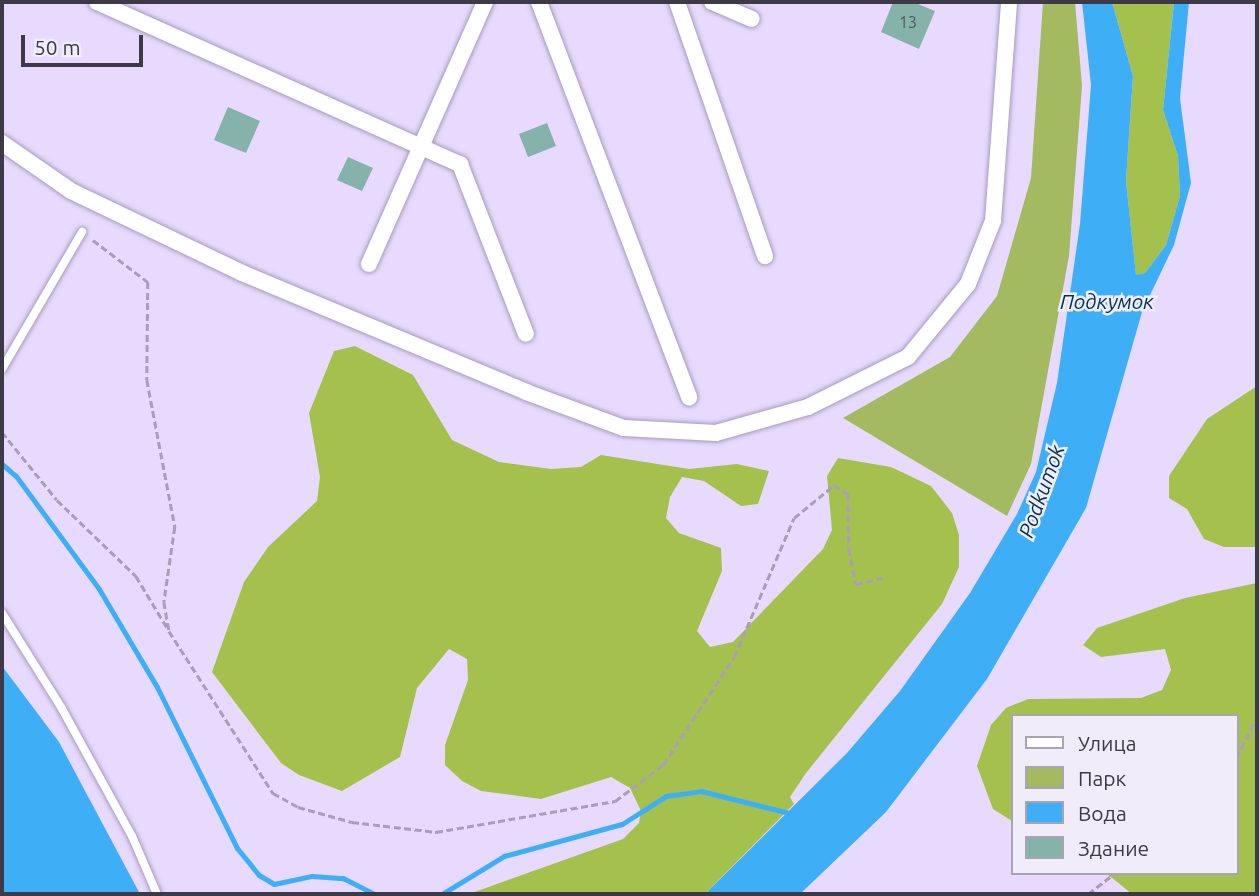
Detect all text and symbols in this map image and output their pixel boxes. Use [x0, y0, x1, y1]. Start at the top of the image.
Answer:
house number: 13 [899, 12, 917, 32]
scale bar [24, 21, 147, 65]
text: 50 m [34, 35, 81, 59]
water label: Подкумок [1060, 288, 1154, 314]
water label: Podkumok [1013, 441, 1069, 541]
legend [1010, 714, 1238, 875]
text: Улица [1078, 731, 1136, 755]
text: Парк [1078, 766, 1126, 790]
text: Вода [1078, 801, 1127, 825]
text: Здание [1078, 836, 1149, 860]

